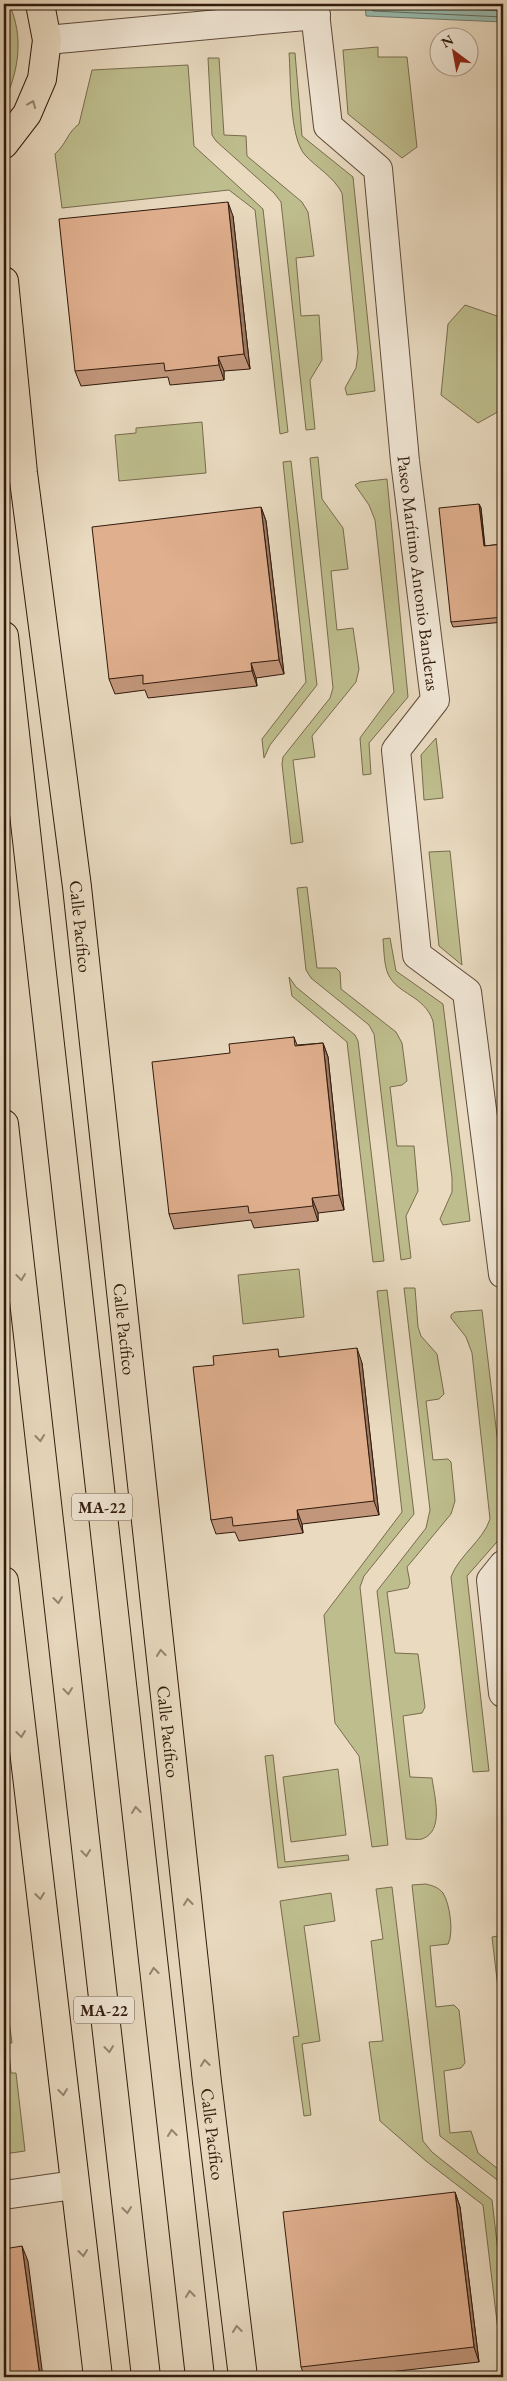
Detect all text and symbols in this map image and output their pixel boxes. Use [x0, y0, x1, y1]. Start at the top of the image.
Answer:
north arrow [430, 28, 480, 78]
text: N [438, 30, 457, 52]
one-way arrow [25, 100, 36, 109]
street label: Paseo Marítimo Antonio Banderas [393, 454, 445, 692]
street label: Calle Pacífico [65, 879, 98, 974]
one-way arrow [15, 1273, 26, 1281]
street label: Calle Pacífico [109, 1282, 142, 1376]
one-way arrow [34, 1435, 45, 1443]
road number: MA-22 [72, 1494, 132, 1520]
one-way arrow [52, 1596, 63, 1604]
one-way arrow [156, 1649, 167, 1657]
street label: Calle Pacífico [152, 1684, 185, 1779]
one-way arrow [62, 1687, 73, 1695]
one-way arrow [15, 1730, 26, 1738]
one-way arrow [131, 1805, 142, 1813]
one-way arrow [80, 1849, 91, 1857]
one-way arrow [34, 1892, 45, 1900]
one-way arrow [183, 1897, 194, 1905]
one-way arrow [149, 1967, 160, 1975]
road number: MA-22 [74, 1996, 134, 2024]
one-way arrow [103, 2045, 114, 2053]
one-way arrow [200, 2059, 211, 2067]
street label: Calle Pacífico [196, 2087, 230, 2181]
one-way arrow [57, 2088, 68, 2096]
one-way arrow [167, 2128, 178, 2136]
one-way arrow [121, 2207, 132, 2215]
one-way arrow [77, 2249, 88, 2257]
one-way arrow [185, 2290, 196, 2298]
one-way arrow [232, 2325, 243, 2333]

